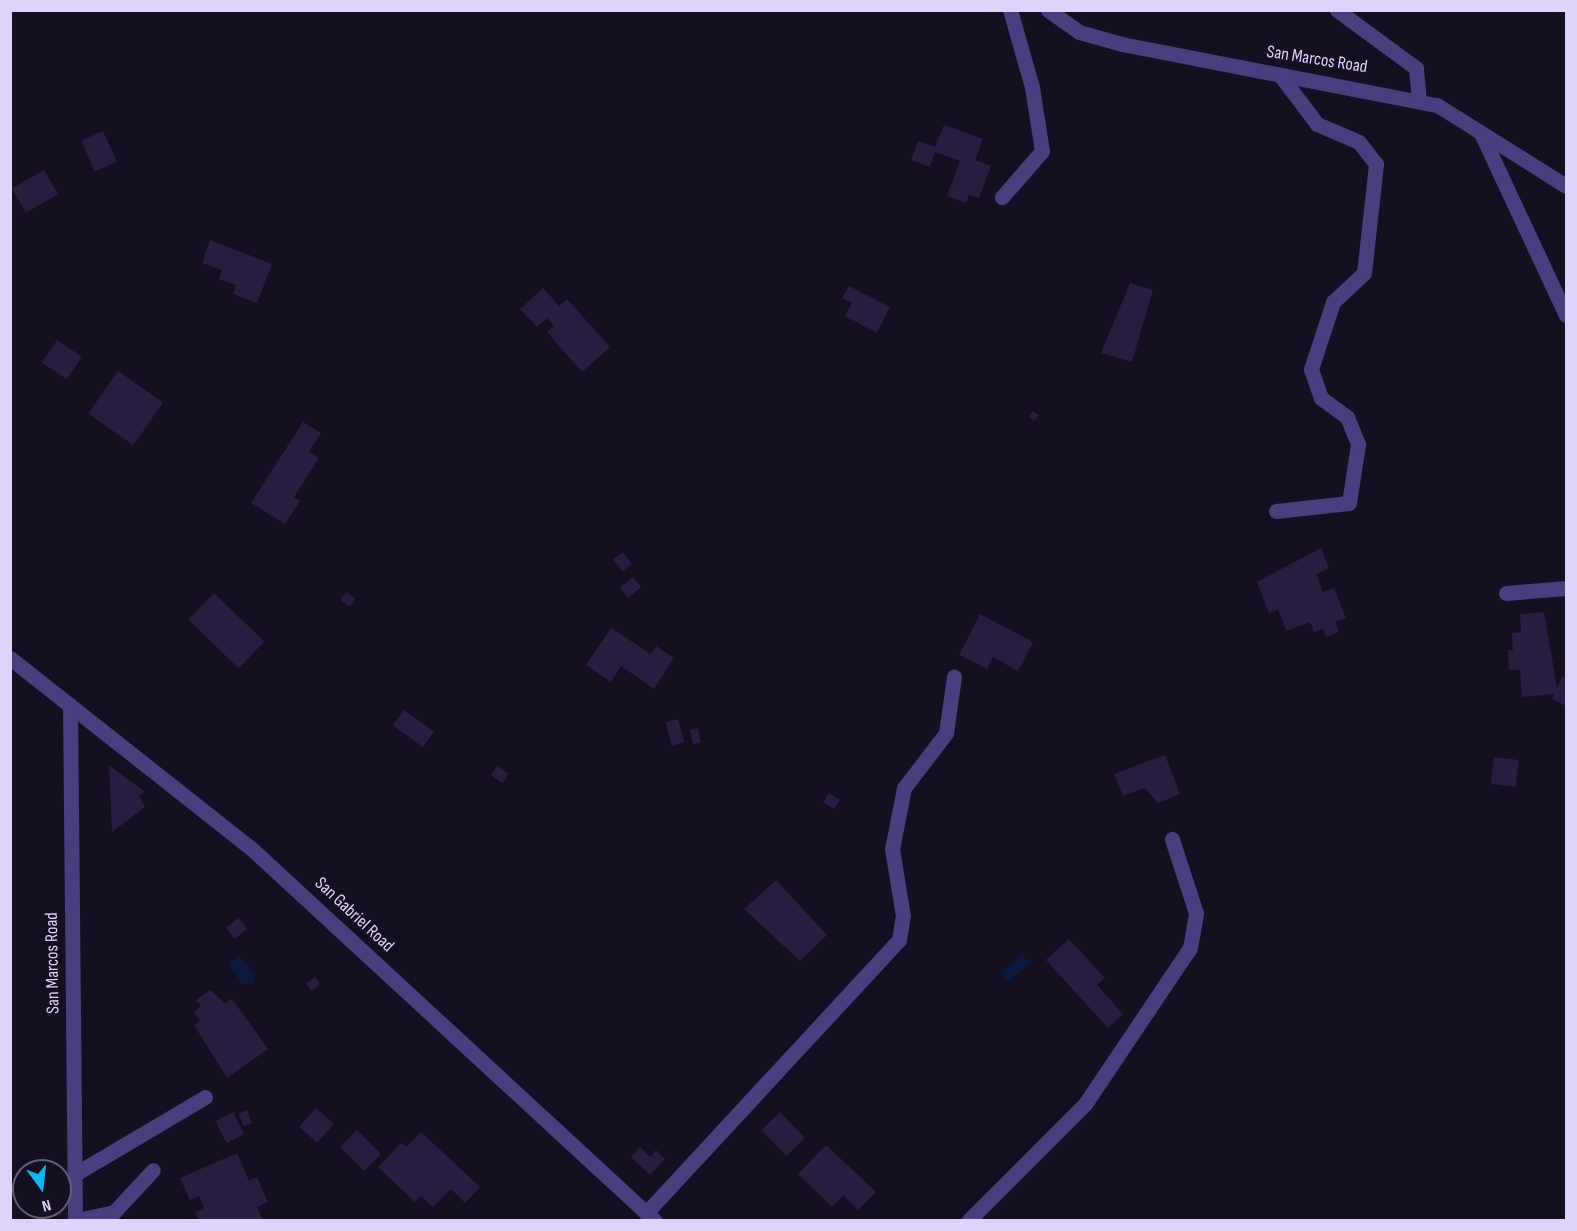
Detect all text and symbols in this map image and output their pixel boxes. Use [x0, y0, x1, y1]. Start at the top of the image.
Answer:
street label: San Marcos Road [1265, 41, 1369, 79]
street label: San Gabriel Road [310, 873, 398, 957]
street label: San Marcos Road [41, 912, 65, 1014]
north arrow [12, 1159, 72, 1219]
text: N [40, 1195, 53, 1215]

